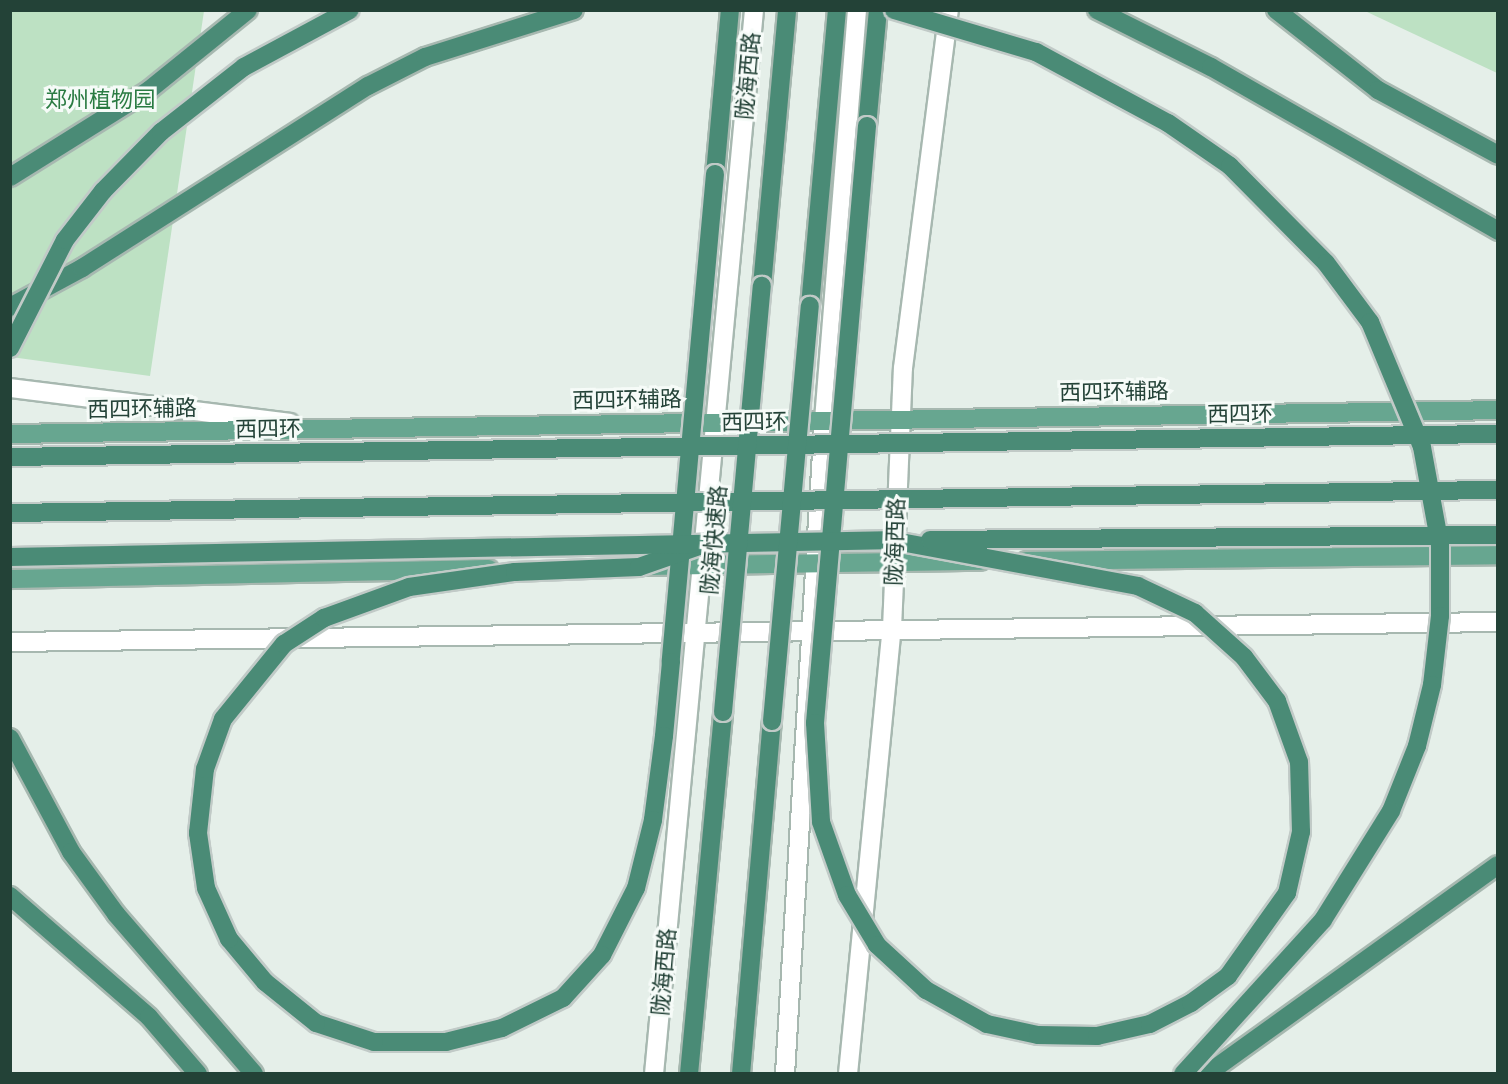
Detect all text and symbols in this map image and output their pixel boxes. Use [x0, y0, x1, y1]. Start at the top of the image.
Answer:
street label: 陇海西路 [731, 31, 765, 121]
park label: 郑州植物园 [45, 87, 155, 113]
street label: 西四环辅路 [1059, 378, 1169, 406]
street label: 西四环辅路 [572, 386, 682, 414]
street label: 西四环辅路 [87, 395, 197, 423]
street label: 西四环 [1207, 400, 1273, 428]
street label: 西四环 [721, 408, 787, 436]
street label: 西四环 [235, 415, 301, 443]
street label: 陇海快速路 [696, 484, 732, 596]
street label: 陇海西路 [880, 498, 910, 586]
street label: 陇海西路 [647, 927, 681, 1017]

